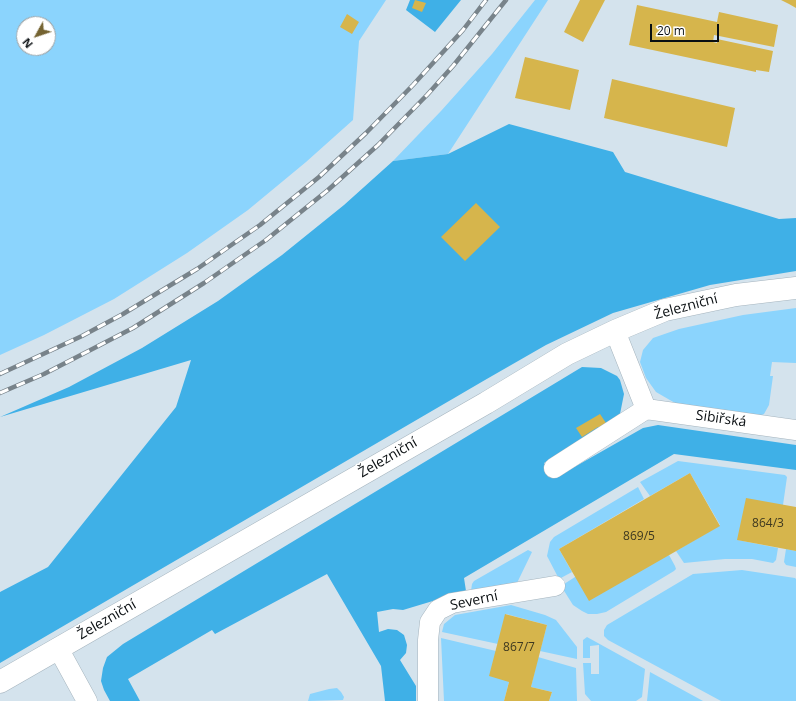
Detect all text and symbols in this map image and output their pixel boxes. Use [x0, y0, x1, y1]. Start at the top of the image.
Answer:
north arrow [16, 16, 56, 56]
scale bar [652, 16, 721, 42]
text: 20 m [657, 22, 685, 39]
text: N [19, 35, 36, 52]
street label: Železniční [653, 291, 719, 323]
street label: Sibiřská [695, 407, 747, 431]
street label: Železniční [356, 435, 420, 481]
house number: 864/3 [752, 517, 784, 531]
house number: 869/5 [623, 530, 655, 544]
street label: Severní [449, 588, 499, 614]
street label: Železniční [75, 597, 139, 643]
house number: 867/7 [503, 641, 535, 655]

